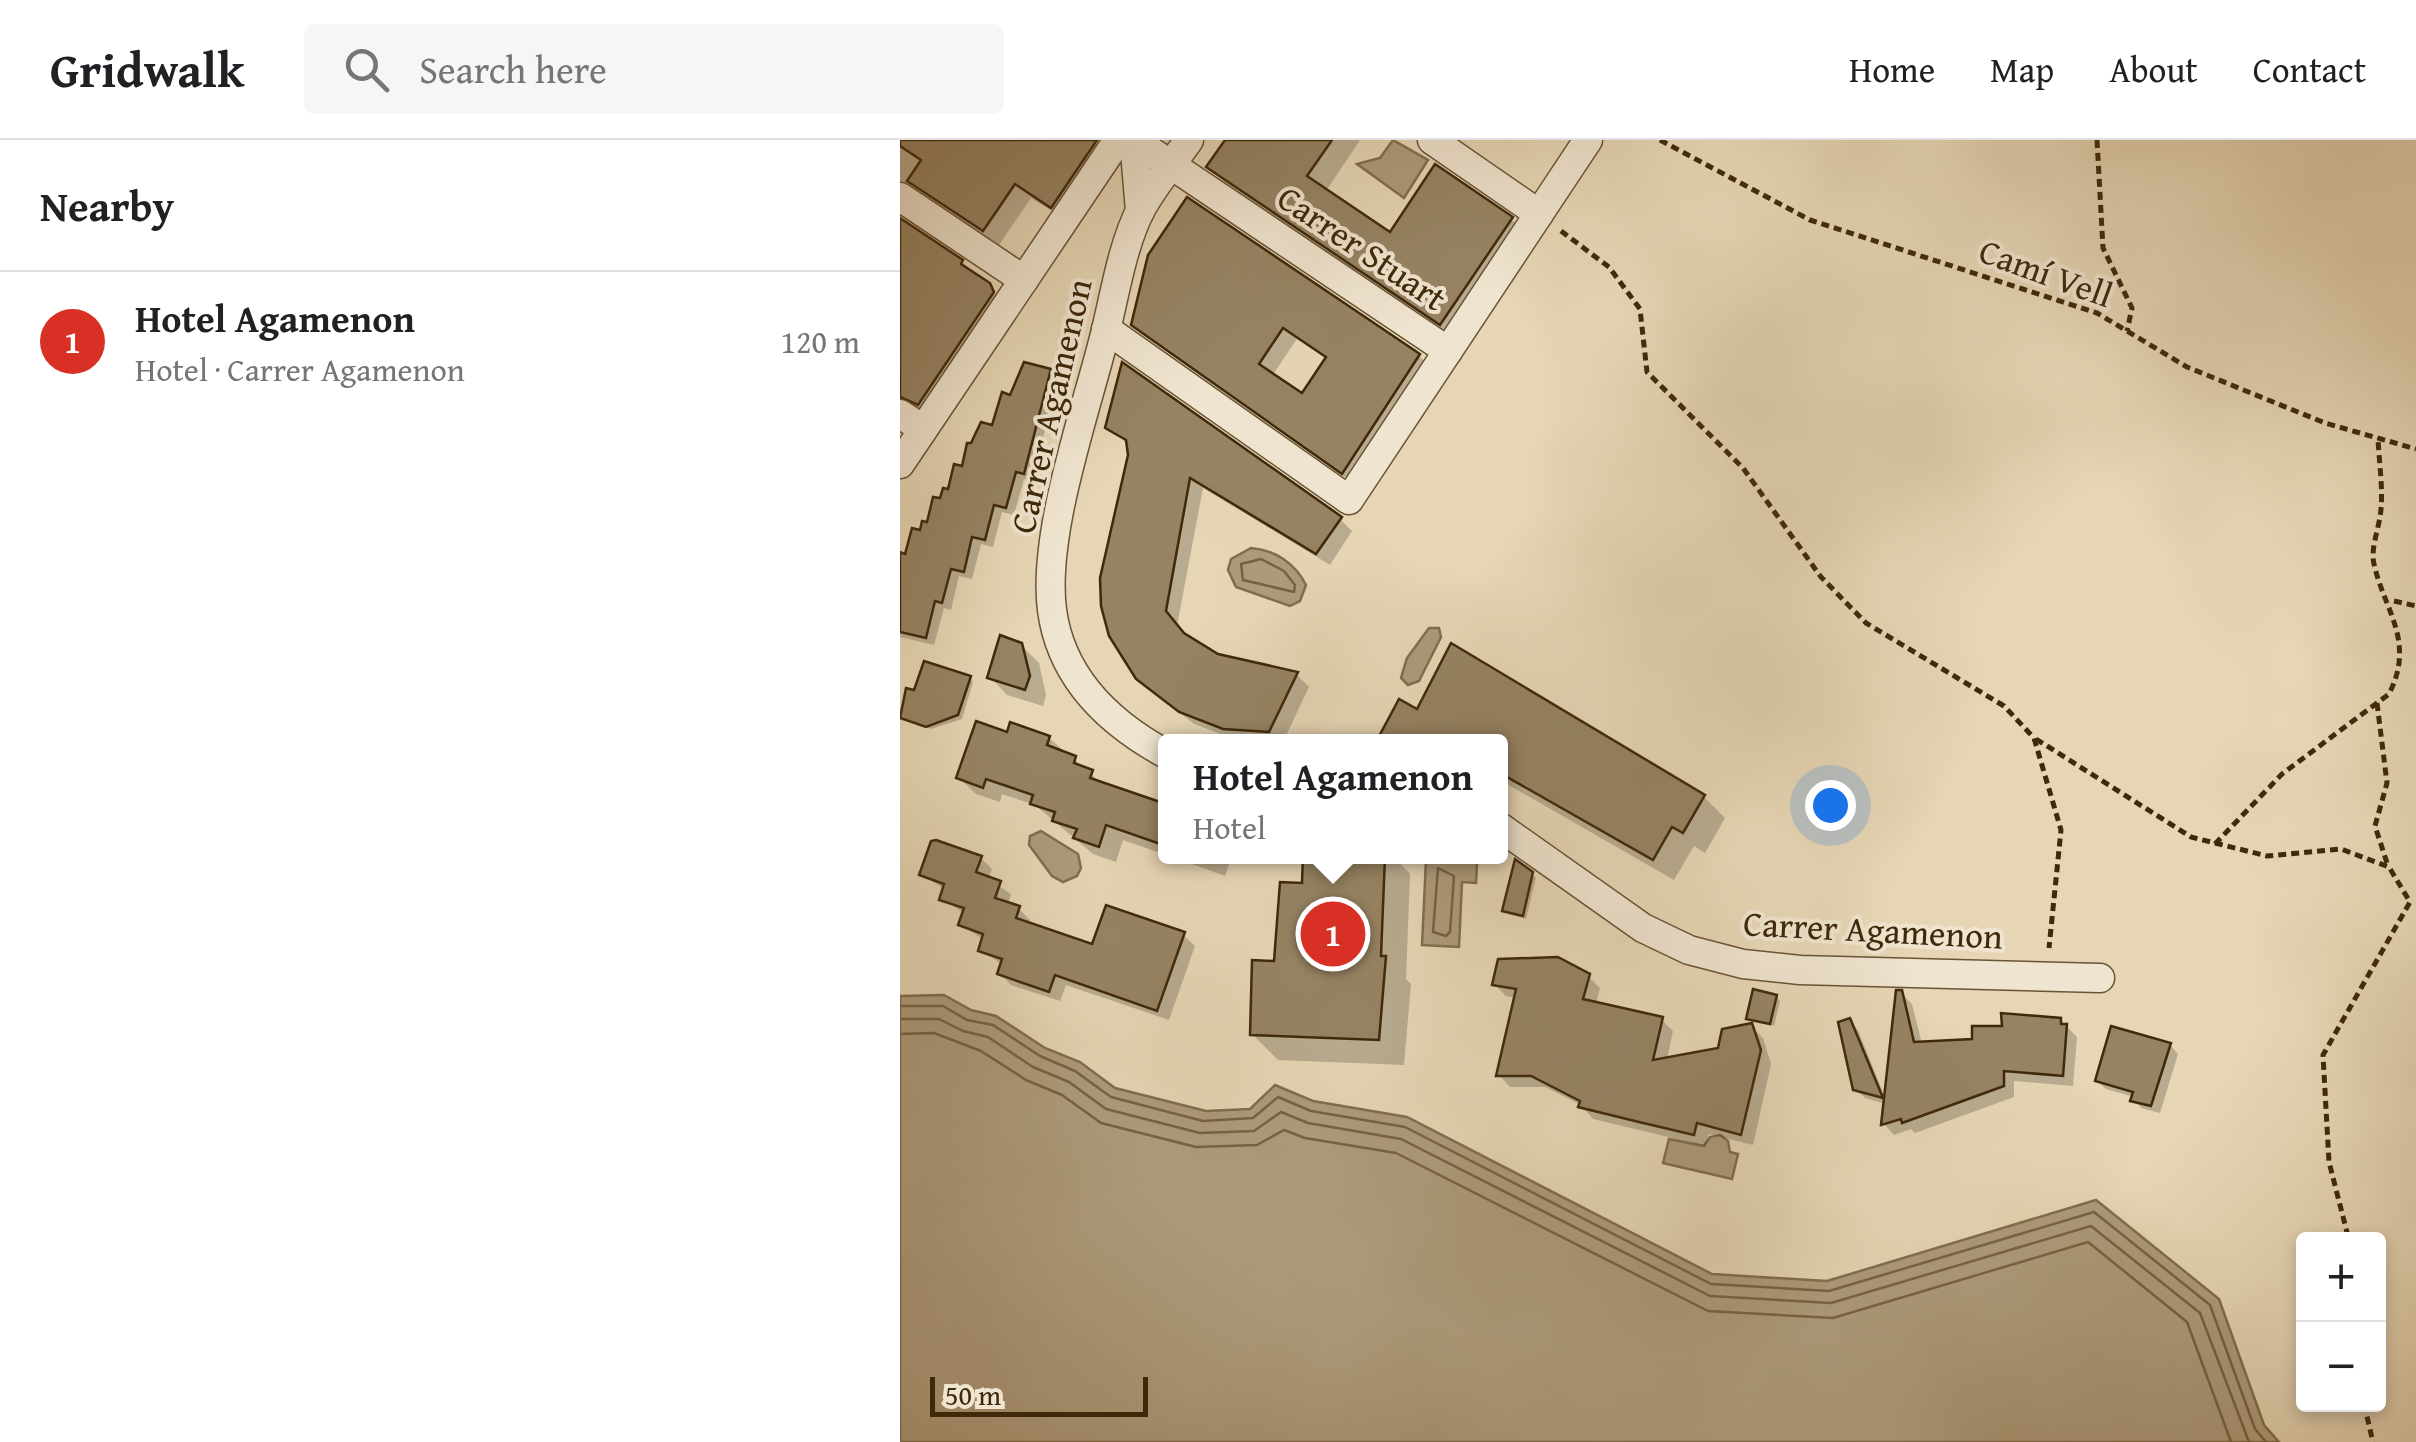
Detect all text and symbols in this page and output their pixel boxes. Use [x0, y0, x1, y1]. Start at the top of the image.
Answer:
search box [304, 24, 1004, 114]
text: Gridwalk [50, 34, 244, 105]
text: Search here [419, 41, 607, 97]
icon: search [339, 42, 394, 97]
text: Home [1849, 44, 1935, 95]
text: Map [1990, 44, 2054, 95]
text: About [2109, 44, 2198, 95]
text: Contact [2253, 44, 2366, 95]
street label: Carrer Stuart [1268, 172, 1457, 323]
text: Nearby [40, 175, 174, 236]
street label: Camí Vell [1972, 225, 2120, 320]
street label: Carrer Agamenon [996, 273, 1105, 538]
text: Hotel Agamenon [135, 290, 415, 346]
text: 1 [64, 318, 81, 365]
text: 120 m [781, 318, 860, 365]
text: Hotel · Carrer Agamenon [135, 346, 465, 393]
popup [1158, 734, 1508, 864]
text: Hotel Agamenon [1193, 748, 1473, 804]
your location [1805, 780, 1856, 831]
text: Hotel [1193, 804, 1266, 851]
pin: 1 [1300, 896, 1366, 972]
street label: Carrer Agamenon [1742, 897, 2004, 962]
map controls [2296, 1232, 2386, 1412]
button: + [2296, 1232, 2386, 1322]
button: − [2296, 1322, 2386, 1412]
scale bar [930, 1372, 1148, 1416]
text: 50 m [945, 1374, 1001, 1415]

